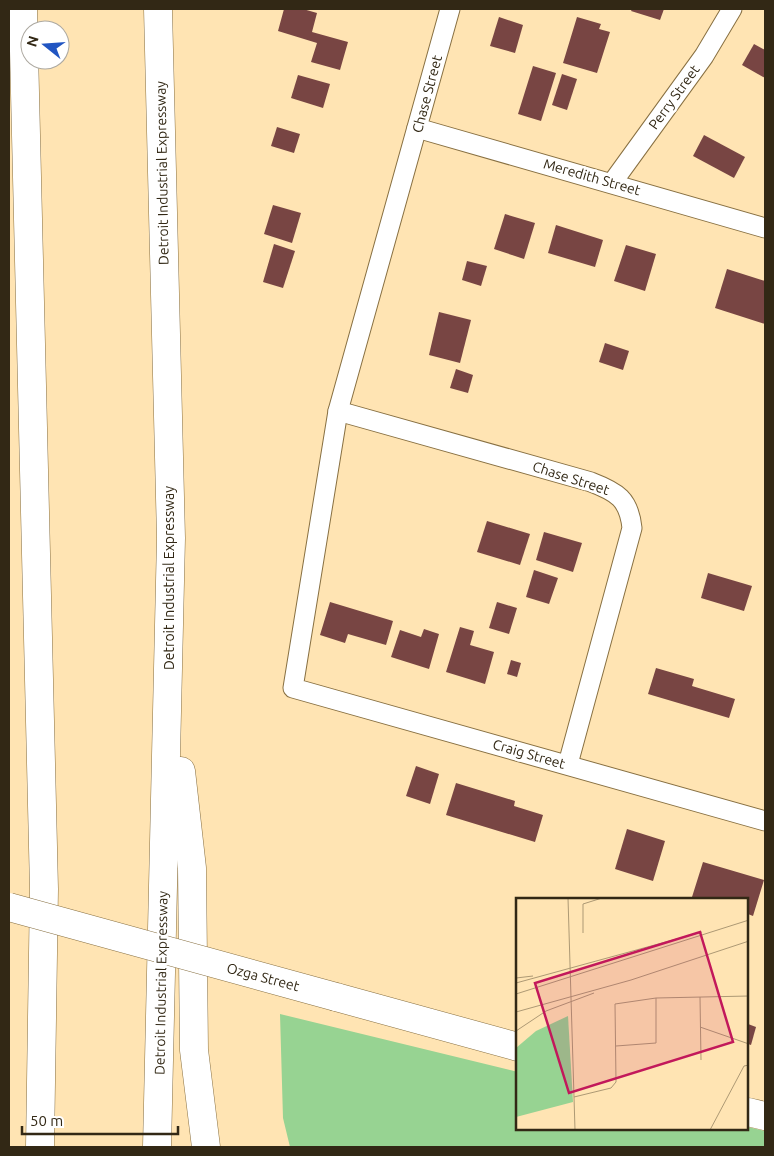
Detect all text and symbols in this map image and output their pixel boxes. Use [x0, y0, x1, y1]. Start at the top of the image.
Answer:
north arrow [20, 20, 70, 70]
text: N [23, 34, 42, 49]
street label: Chase Street [409, 53, 445, 135]
street label: Perry Street [645, 61, 703, 132]
street label: Detroit Industrial Expressway [152, 81, 172, 265]
street label: Meredith Street [542, 155, 643, 199]
street label: Chase Street [531, 458, 612, 498]
street label: Detroit Industrial Expressway [161, 486, 177, 670]
street label: Craig Street [491, 736, 568, 772]
street label: Detroit Industrial Expressway [151, 891, 171, 1075]
inset map [516, 898, 749, 1131]
street label: Ozga Street [225, 960, 302, 995]
scale bar [22, 1104, 179, 1136]
text: 50 m [30, 1112, 63, 1129]

